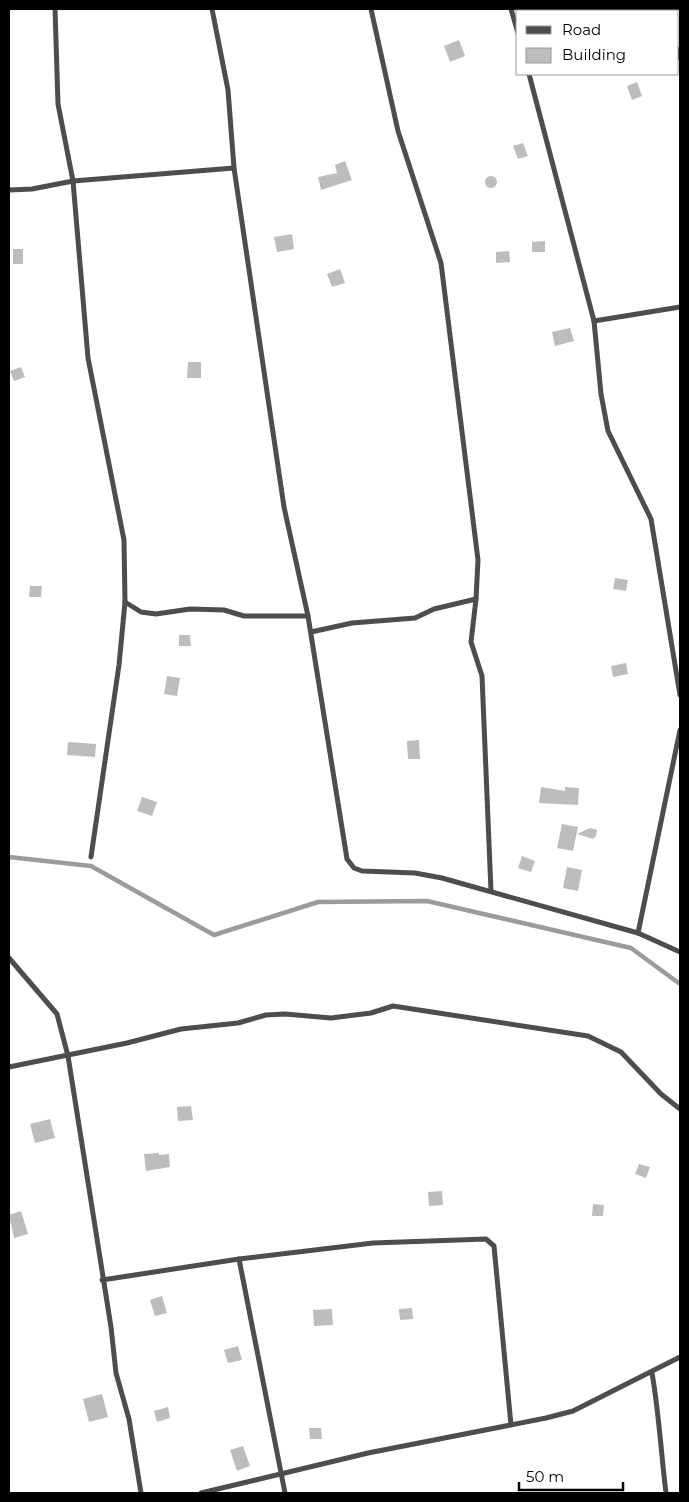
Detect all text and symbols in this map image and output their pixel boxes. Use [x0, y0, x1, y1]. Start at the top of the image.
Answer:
legend [516, 10, 679, 75]
text: Road [562, 20, 601, 39]
text: Building [562, 45, 626, 64]
scale bar [519, 1460, 623, 1492]
text: 50 m [526, 1467, 564, 1486]

